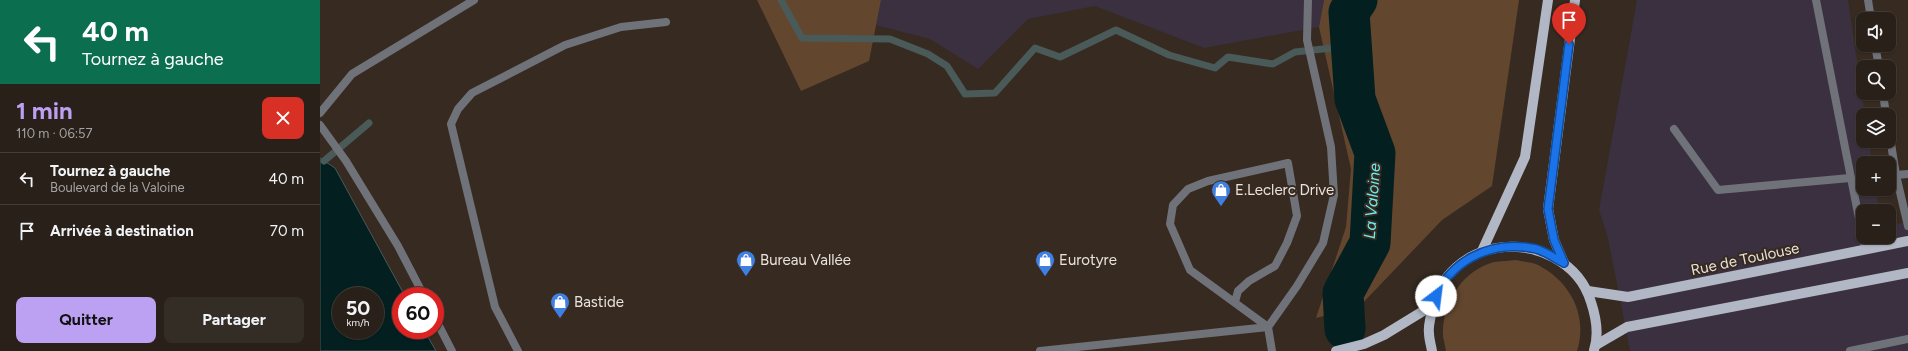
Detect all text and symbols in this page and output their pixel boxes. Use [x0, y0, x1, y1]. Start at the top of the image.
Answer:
pin [1552, 3, 1586, 44]
icon: arrive [1558, 9, 1580, 31]
map controls [1856, 12, 1896, 244]
button: sound [1856, 12, 1896, 52]
text: 40 m [82, 14, 149, 48]
icon: left [16, 16, 68, 68]
text: Tournez à gauche [82, 48, 224, 70]
button: search [1856, 60, 1896, 100]
text: 1 min [16, 96, 73, 125]
button: close [262, 97, 304, 139]
button: layers [1856, 108, 1896, 148]
text: 110 m · 06:57 [16, 126, 93, 141]
button: + [1856, 156, 1896, 196]
text: Tournez à gauche [50, 162, 170, 180]
water label: La Valoine [1360, 162, 1384, 239]
icon: left [16, 168, 38, 190]
text: 40 m [269, 170, 304, 188]
shop icon: E.Leclerc Drive [1210, 179, 1232, 207]
text: Boulevard de la Valoine [50, 180, 185, 195]
place label: E.Leclerc Drive [1235, 181, 1334, 199]
button: − [1856, 204, 1896, 244]
icon: arrive [16, 220, 38, 242]
text: Arrivée à destination [50, 222, 194, 240]
text: 70 m [270, 222, 304, 240]
street label: Rue de Toulouse [1689, 239, 1801, 279]
shop icon: Bureau Vallée [735, 249, 757, 277]
shop icon: Eurotyre [1034, 249, 1056, 277]
place label: Bureau Vallée [760, 251, 851, 269]
place label: Eurotyre [1059, 251, 1117, 269]
position arrow [1415, 275, 1457, 317]
speed limit sign: 60 [392, 287, 444, 339]
shop icon: Bastide [549, 291, 571, 319]
place label: Bastide [574, 293, 624, 311]
text: 50 [346, 296, 370, 320]
button: Quitter [16, 297, 156, 343]
button: Partager [164, 297, 304, 343]
text: km/h [347, 316, 369, 329]

